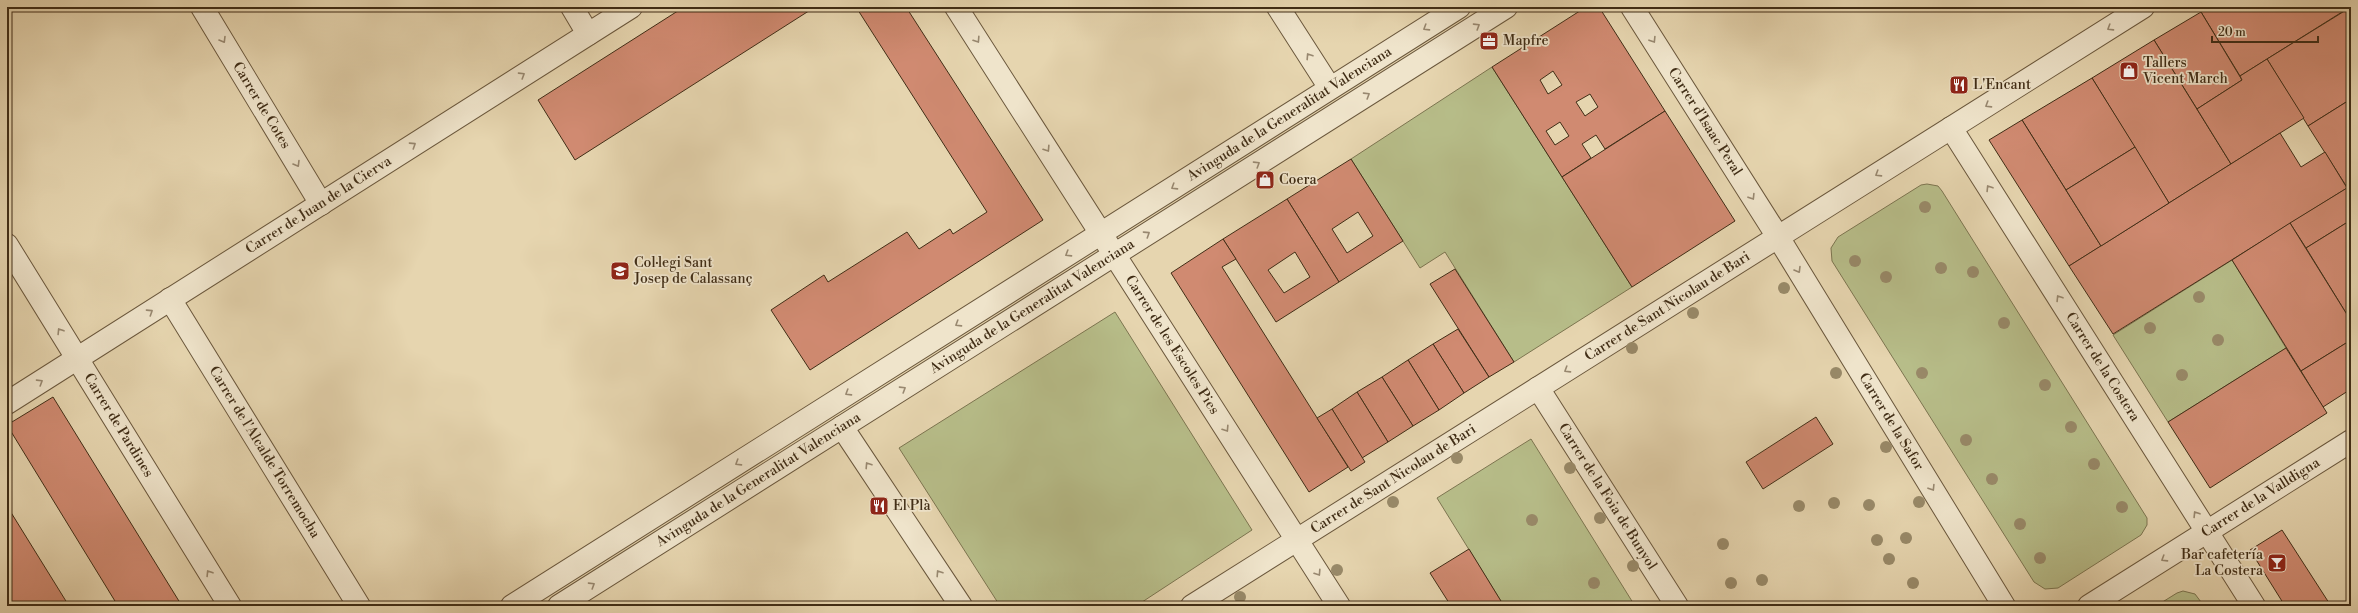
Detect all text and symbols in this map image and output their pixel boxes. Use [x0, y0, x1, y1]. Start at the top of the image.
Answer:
scale bar [2212, 18, 2318, 44]
one-way arrow [1423, 23, 1430, 31]
one-way arrow [1473, 23, 1480, 30]
one-way arrow [2107, 23, 2114, 31]
text: 20 m [2218, 25, 2246, 40]
office icon: Mapfre [1478, 30, 1500, 52]
place label: Mapfre [1503, 32, 1548, 50]
one-way arrow [218, 36, 225, 43]
one-way arrow [973, 36, 980, 43]
one-way arrow [1648, 36, 1656, 43]
street label: Avinguda de la Generalitat Valenciana [1183, 42, 1396, 186]
one-way arrow [1307, 53, 1314, 60]
place label: Tallers Vicent March [2142, 54, 2228, 88]
street label: Carrer de Cotes [228, 59, 295, 152]
shop icon: Tallers Vicent March [2118, 60, 2140, 82]
street label: Carrer d'Isaac Peral [1664, 64, 1746, 179]
one-way arrow [518, 73, 525, 80]
restaurant icon: L'Encant [1948, 74, 1970, 96]
place label: L'Encant [1973, 76, 2031, 94]
one-way arrow [1363, 92, 1370, 100]
one-way arrow [1985, 100, 1992, 107]
one-way arrow [409, 142, 416, 150]
one-way arrow [1042, 145, 1049, 152]
street label: Carrer de Juan de la Cierva [242, 152, 396, 258]
one-way arrow [292, 160, 300, 167]
one-way arrow [1253, 162, 1260, 169]
shop icon: Coera [1254, 169, 1276, 191]
one-way arrow [1875, 169, 1882, 177]
place label: Coera [1279, 171, 1318, 189]
one-way arrow [1171, 183, 1178, 190]
one-way arrow [1986, 185, 1994, 192]
one-way arrow [1748, 193, 1755, 200]
one-way arrow [1143, 232, 1150, 239]
street label: Avinguda de la Generalitat Valenciana [926, 235, 1139, 379]
street label: Carrer de Sant Nicolau de Bari [1581, 247, 1754, 365]
one-way arrow [1065, 249, 1072, 257]
place label: Col·legi Sant Josep de Calassanç [633, 254, 753, 288]
school or university icon: Col·legi Sant Josep de Calassanç [609, 260, 631, 282]
one-way arrow [1793, 266, 1801, 273]
street label: Carrer de les Escoles Pies [1121, 272, 1223, 418]
one-way arrow [2056, 295, 2063, 302]
street label: Carrer de la Costera [2061, 309, 2144, 426]
one-way arrow [145, 310, 152, 317]
one-way arrow [955, 319, 962, 326]
one-way arrow [57, 328, 65, 335]
street label: Carrer de l'Alcalde Torremocha [205, 363, 325, 542]
one-way arrow [1564, 365, 1571, 373]
street label: Carrer de Pardines [79, 370, 157, 481]
street label: Carrer de la Safor [1854, 370, 1928, 474]
one-way arrow [36, 380, 43, 387]
one-way arrow [899, 386, 906, 393]
one-way arrow [845, 389, 852, 396]
street label: Avinguda de la Generalitat Valenciana [652, 408, 865, 552]
street label: Carrer de Sant Nicolau de Bari [1307, 420, 1480, 538]
street label: Carrer de la Foia de Bunyol [1554, 420, 1661, 573]
one-way arrow [1221, 425, 1229, 432]
street label: Carrer de la Valldigna [2198, 453, 2324, 542]
one-way arrow [735, 458, 742, 466]
one-way arrow [865, 462, 872, 469]
one-way arrow [1927, 484, 1934, 491]
restaurant icon: El Plà [868, 495, 890, 517]
place label: El Plà [893, 497, 931, 515]
one-way arrow [2193, 511, 2200, 518]
place label: Bar cafetería La Costera [2180, 546, 2264, 580]
bar icon: Bar cafetería La Costera [2266, 552, 2288, 574]
one-way arrow [2161, 554, 2168, 561]
one-way arrow [1313, 569, 1321, 576]
one-way arrow [207, 570, 214, 577]
one-way arrow [937, 571, 944, 578]
one-way arrow [588, 582, 595, 590]

